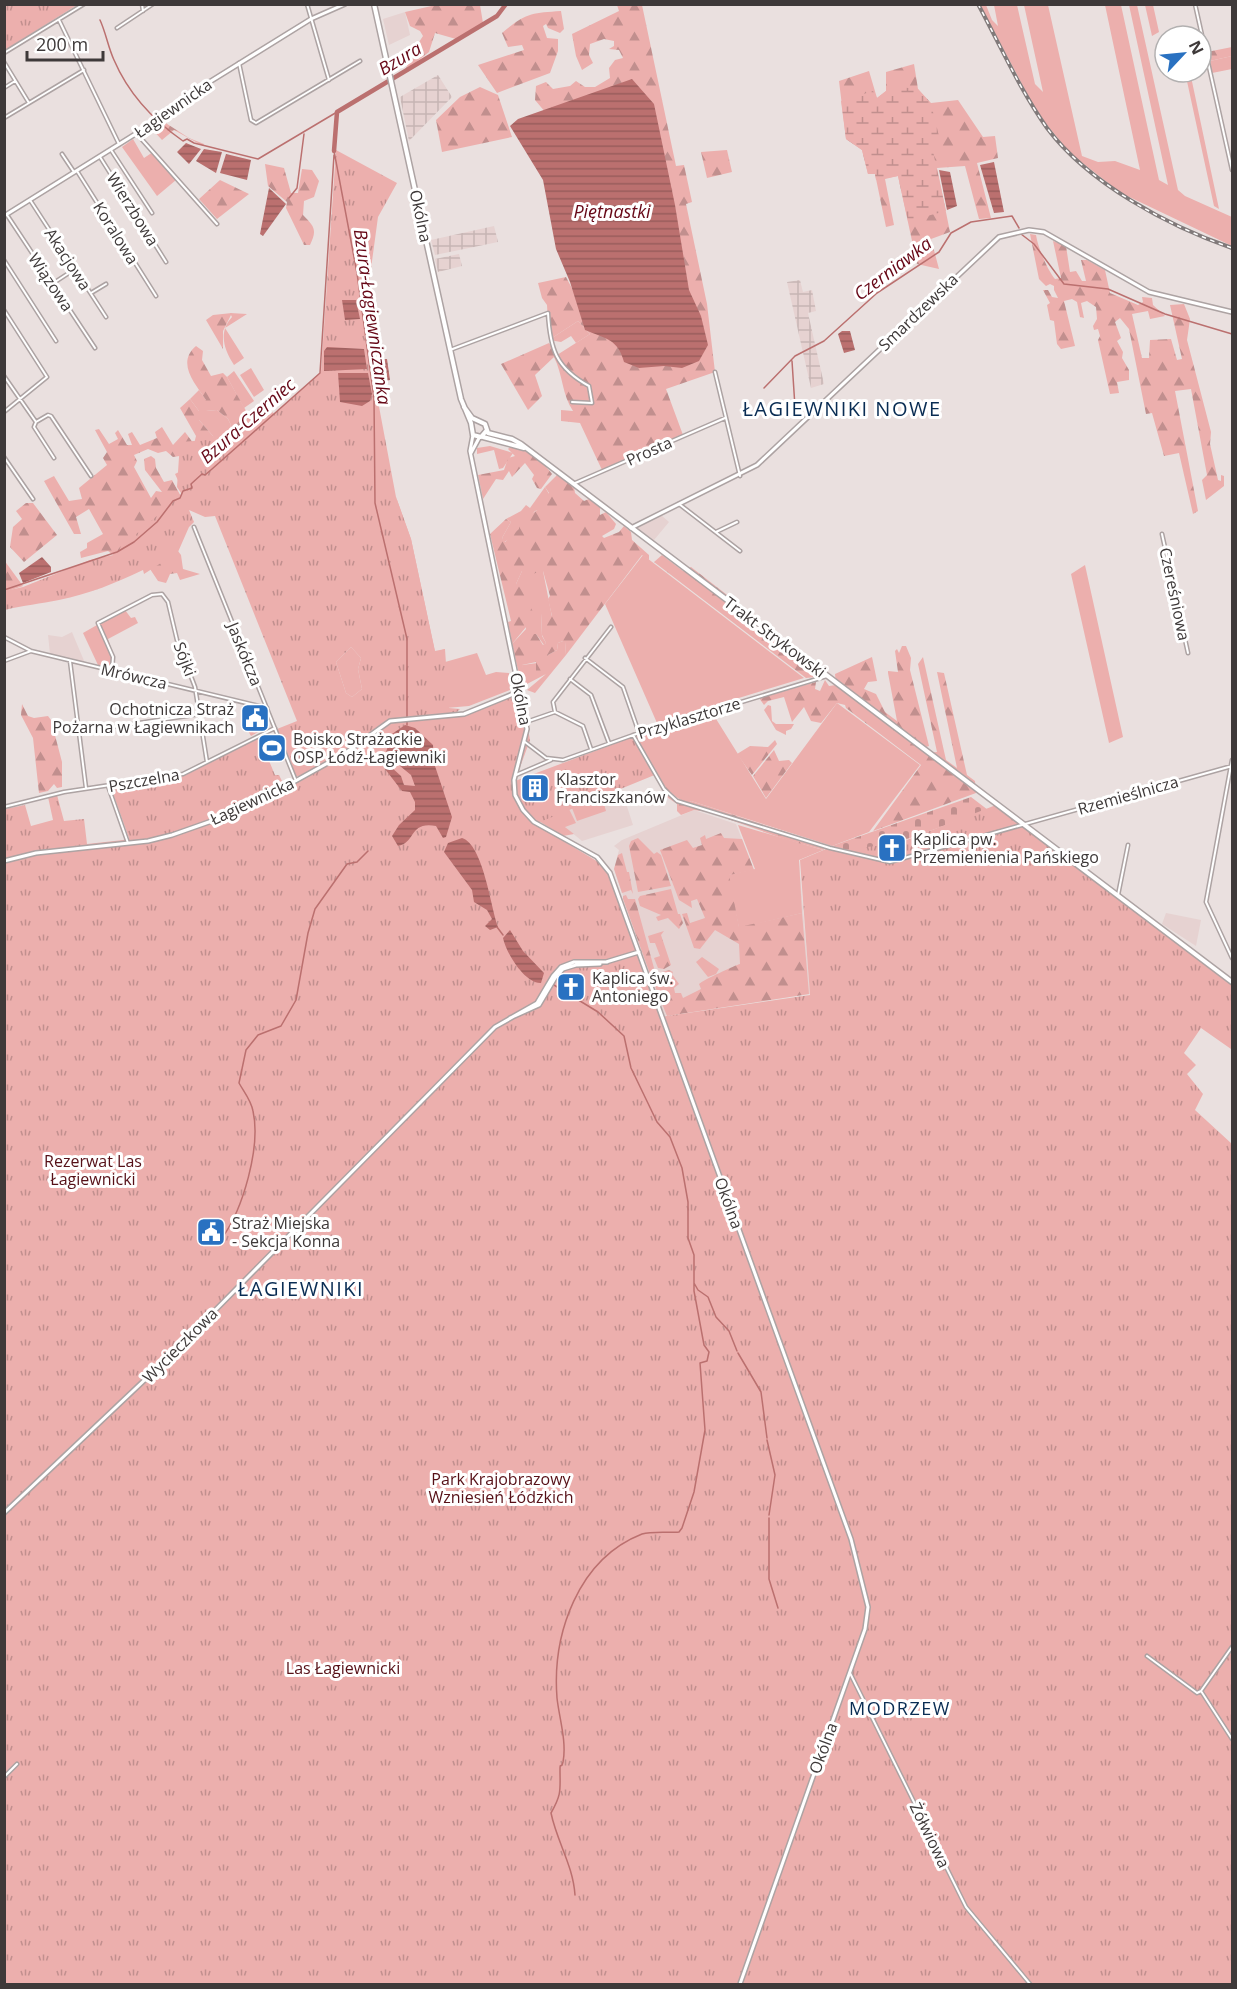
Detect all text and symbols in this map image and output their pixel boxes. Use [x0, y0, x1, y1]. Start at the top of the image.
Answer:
scale bar [27, 24, 104, 62]
north arrow [1153, 24, 1213, 84]
text: 200 m [36, 32, 88, 56]
water label: Bzura [373, 36, 426, 80]
text: N [1184, 37, 1209, 58]
street label: Łagiewnicka [130, 73, 216, 143]
street label: Wierzbowa [102, 168, 164, 250]
street label: Okólna [405, 188, 437, 244]
street label: Koralowa [88, 198, 144, 268]
water label: Piętnastki [573, 199, 651, 223]
street label: Akacjowa [40, 224, 96, 294]
water label: Bzura-Łagiewniczanka [349, 227, 397, 406]
water label: Czerniawka [849, 231, 936, 305]
street label: Wiązowa [23, 248, 79, 316]
street label: Smardzewska [873, 268, 963, 356]
water label: Bzura-Czerniec [195, 372, 301, 468]
district label: ŁAGIEWNIKI NOWE [742, 395, 942, 422]
street label: Prosta [623, 431, 675, 471]
street label: Czereśniowa [1154, 546, 1196, 642]
street label: Trakt Strykowski [720, 591, 830, 683]
street label: Jaskółcza [222, 617, 268, 689]
street label: Sójki [168, 639, 202, 679]
street label: Mrówcza [99, 658, 169, 694]
street label: Okólna [505, 671, 537, 727]
street label: Przyklasztorze [635, 692, 743, 744]
place label: Ochotnicza Straż Pożarna w Łagiewnikach [52, 698, 234, 738]
public building icon: Ochotnicza Straż Pożarna w Łagiewnikach [239, 702, 271, 734]
place label: Boisko Strażackie OSP Łódź-Łagiewniki [293, 728, 446, 768]
sports icon: Boisko Strażackie OSP Łódź-Łagiewniki [256, 732, 288, 764]
street label: Pszczelna [107, 763, 181, 797]
place label: Klasztor Franciszkanów [556, 768, 666, 808]
street label: Rzemieślnicza [1075, 770, 1181, 820]
street label: Łagiewnicka [206, 772, 298, 830]
building icon: Klasztor Franciszkanów [519, 772, 551, 804]
place label: Kaplica pw. Przemienienia Pańskiego [913, 828, 1099, 868]
church icon: Kaplica pw. Przemienienia Pańskiego [876, 832, 908, 864]
place label: Kaplica św. Antoniego [592, 967, 674, 1007]
church icon: Kaplica św. Antoniego [555, 971, 587, 1003]
park label: Rezerwat Las Łagiewnicki [44, 1150, 142, 1190]
street label: Okólna [710, 1174, 748, 1232]
place label: Straż Miejska - Sekcja Konna [232, 1212, 340, 1252]
public building icon: Straż Miejska - Sekcja Konna [195, 1216, 227, 1248]
district label: ŁAGIEWNIKI [238, 1275, 364, 1302]
street label: Wycieczkowa [138, 1303, 222, 1387]
park label: Park Krajobrazowy Wzniesień Łódzkich [429, 1468, 573, 1508]
park label: Las Łagiewnicki [286, 1657, 400, 1679]
district label: MODRZEW [849, 1696, 951, 1720]
street label: Okólna [804, 1719, 842, 1777]
street label: Żółwiowa [905, 1799, 955, 1871]

